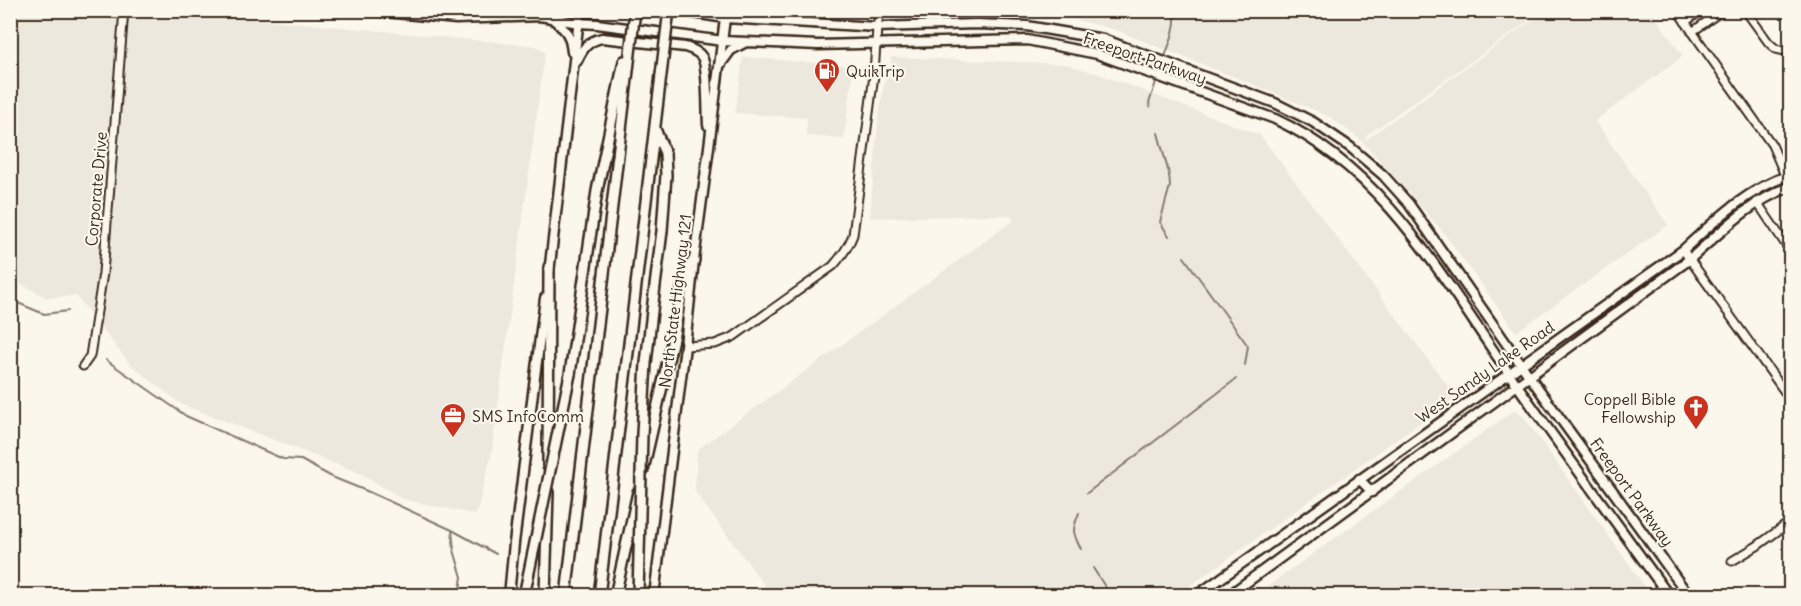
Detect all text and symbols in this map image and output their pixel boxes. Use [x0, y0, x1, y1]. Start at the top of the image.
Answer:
street label: Freeport Parkway [1081, 27, 1209, 89]
fuel station icon: QuikTrip [812, 56, 842, 94]
place label: QuikTrip [846, 61, 905, 81]
street label: Corporate Drive [81, 131, 111, 247]
street label: North State Highway 121 [654, 213, 696, 389]
street label: West Sandy Lake Road [1412, 317, 1558, 427]
place label: Coppell Bible Fellowship [1584, 389, 1676, 427]
church icon: Coppell Bible Fellowship [1681, 393, 1711, 431]
office icon: SMS InfoComm [438, 401, 468, 439]
place label: SMS InfoComm [472, 406, 584, 426]
street label: Freeport Parkway [1586, 434, 1678, 550]

